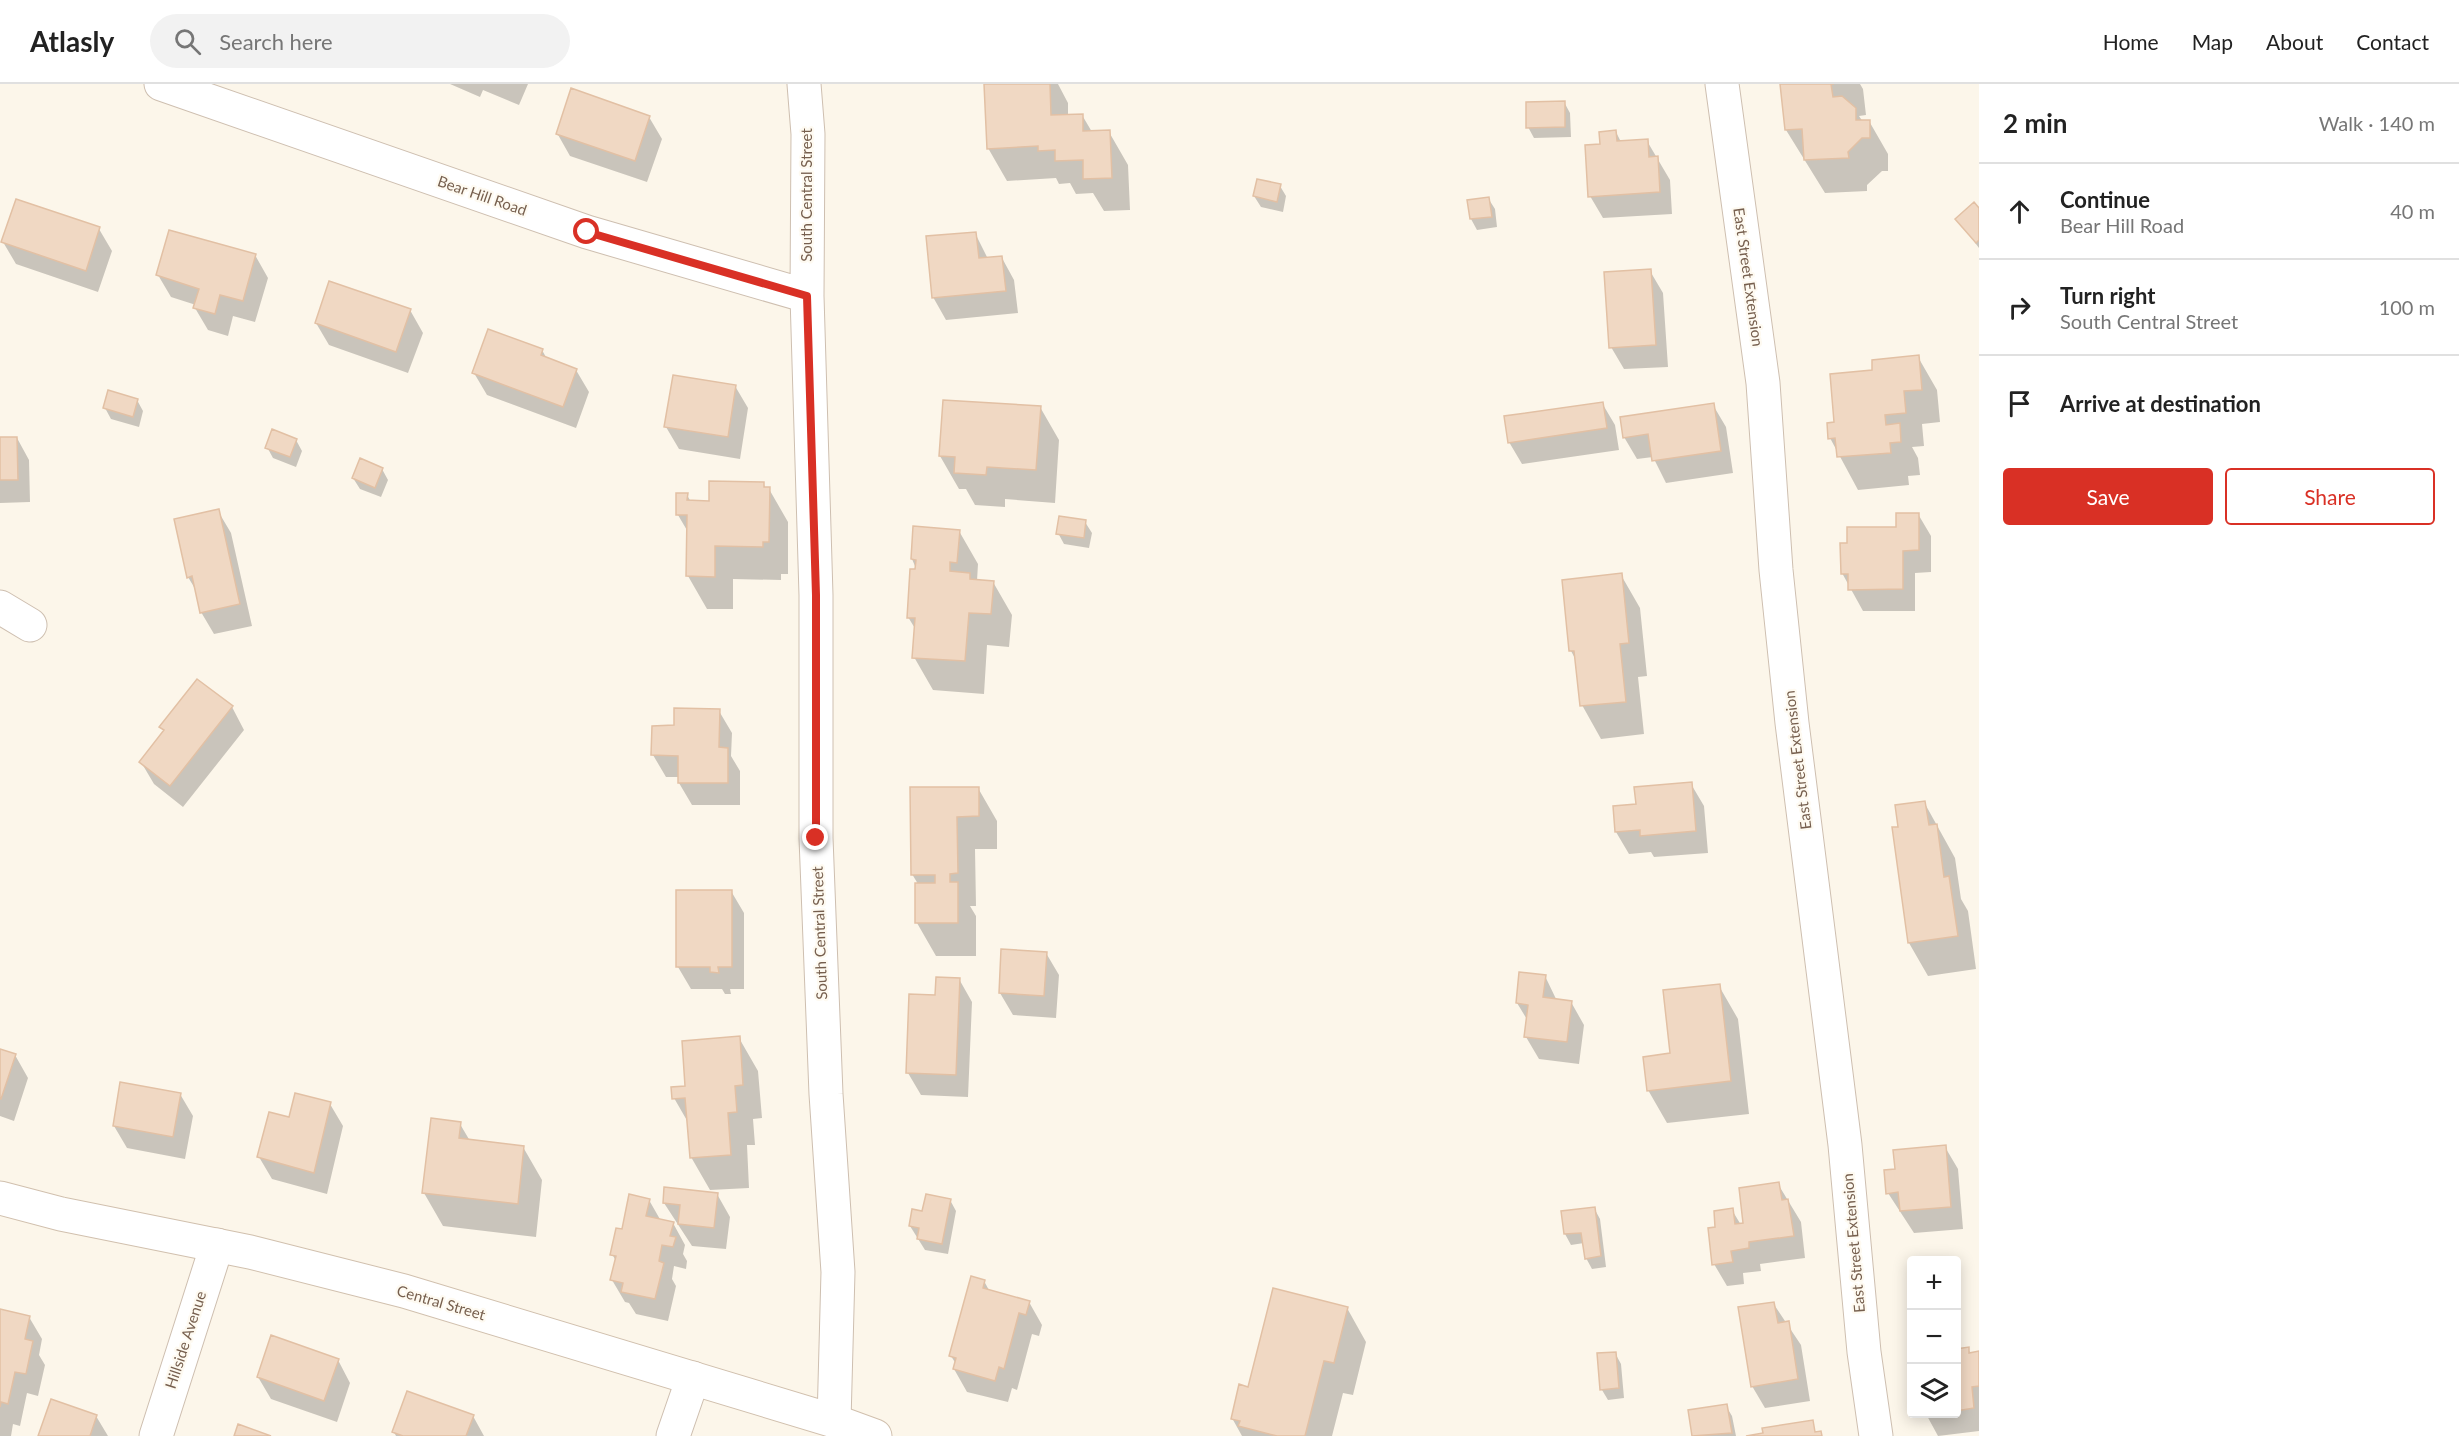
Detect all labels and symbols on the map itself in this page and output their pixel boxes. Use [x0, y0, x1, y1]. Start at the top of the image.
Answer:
street label: South Central Street [797, 128, 815, 262]
street label: Bear Hill Road [435, 171, 529, 219]
street label: East Street Extension [1730, 206, 1768, 347]
route start [573, 218, 599, 244]
street label: East Street Extension [1780, 690, 1814, 831]
route end [802, 824, 828, 850]
street label: South Central Street [808, 865, 830, 1000]
street label: East Street Extension [1838, 1173, 1868, 1314]
street label: Central Street [395, 1281, 488, 1323]
street label: Hillside Avenue [161, 1289, 209, 1391]

